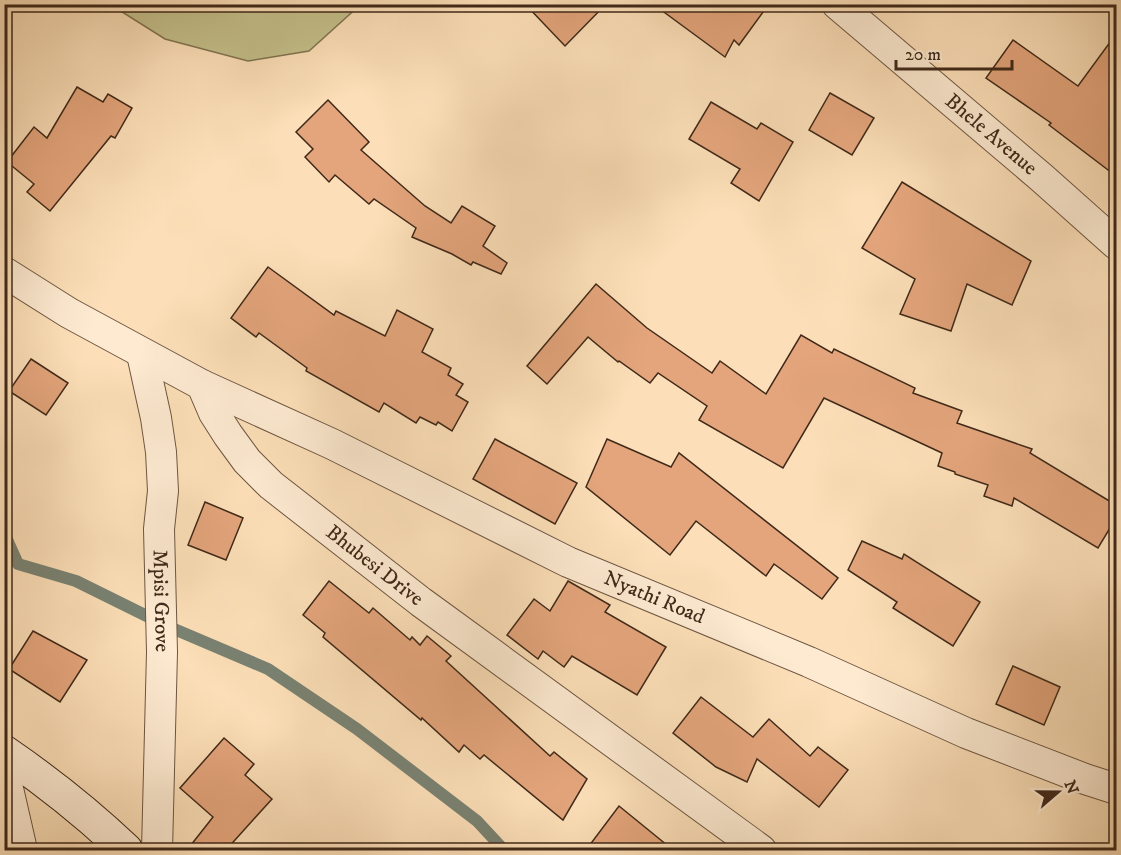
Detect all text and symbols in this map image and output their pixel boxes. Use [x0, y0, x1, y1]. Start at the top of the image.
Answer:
scale bar [896, 33, 1012, 71]
text: 20 m [905, 44, 941, 66]
street label: Bhele Avenue [940, 88, 1043, 181]
street label: Bhubesi Drive [321, 520, 429, 612]
street label: Mpisi Grove [147, 549, 175, 653]
street label: Nyathi Road [600, 565, 709, 630]
north arrow [1028, 762, 1088, 822]
text: N [1060, 778, 1083, 797]

